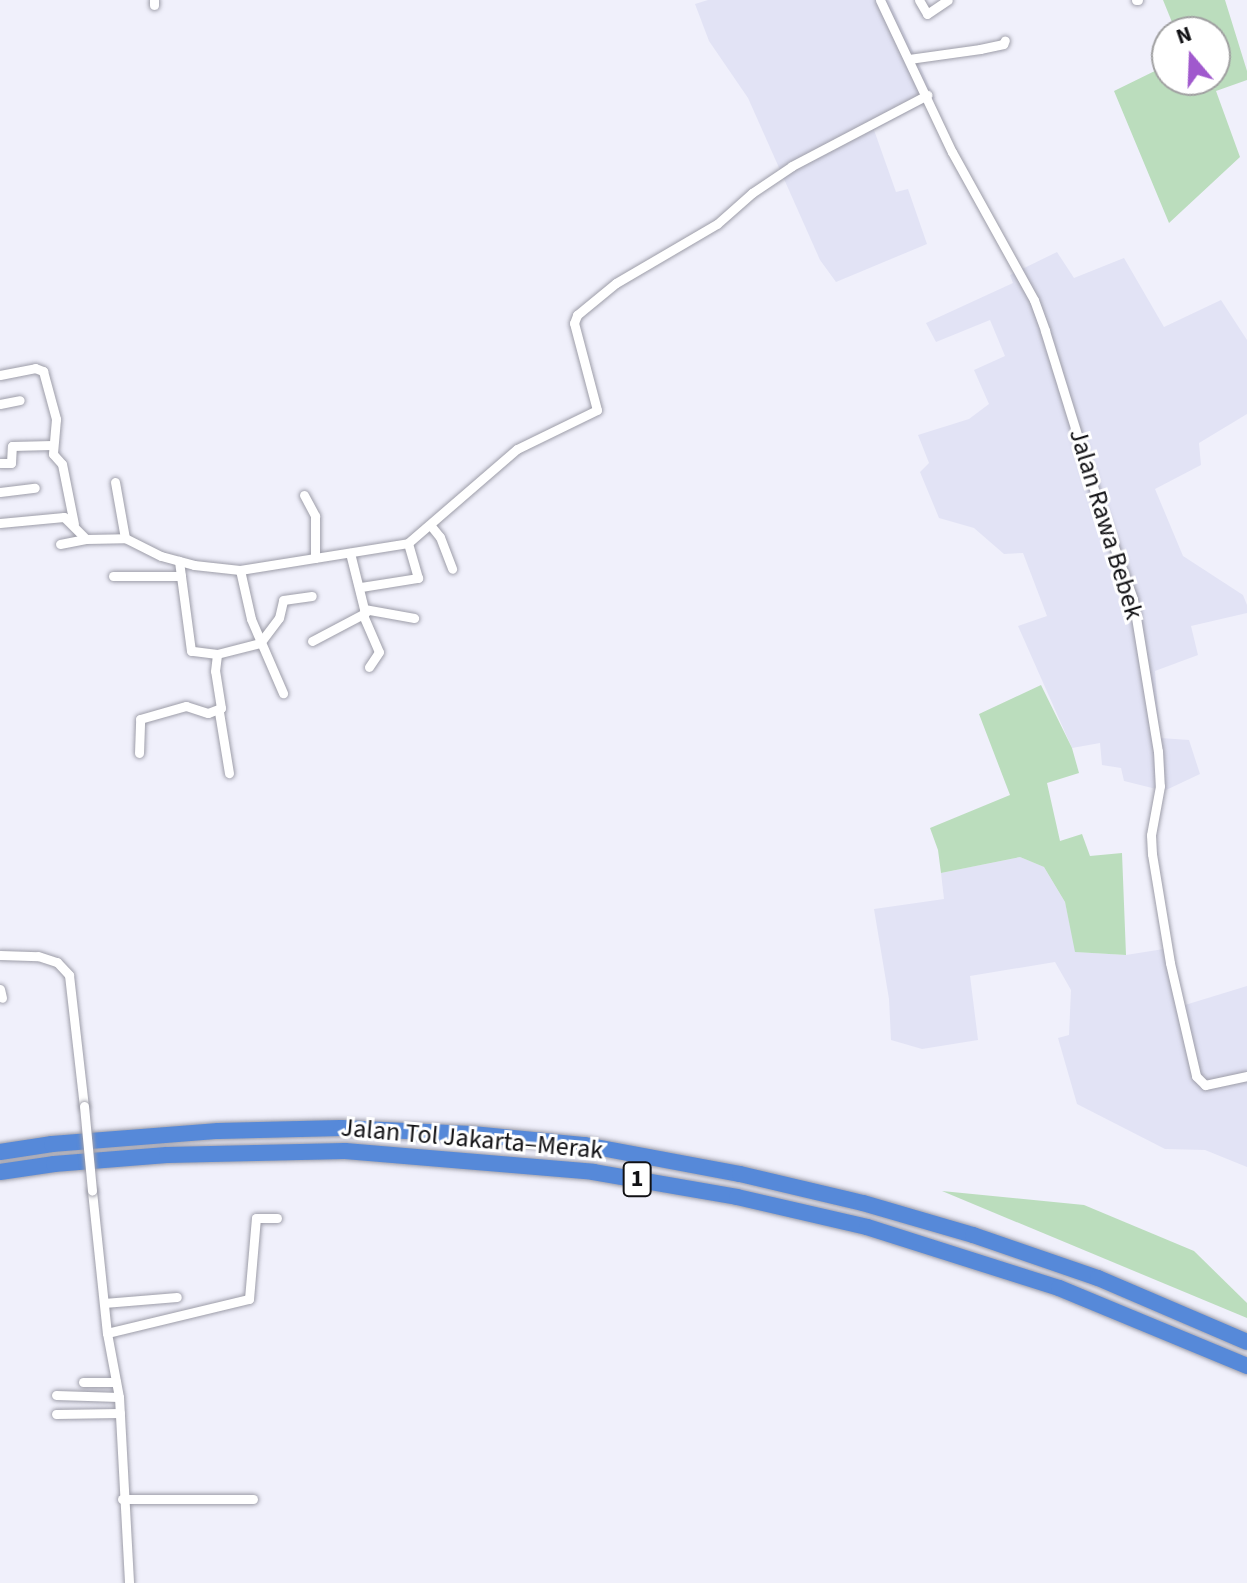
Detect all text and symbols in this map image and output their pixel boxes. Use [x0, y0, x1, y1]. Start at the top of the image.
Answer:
north arrow [1151, 16, 1231, 96]
text: N [1172, 18, 1196, 53]
street label: Jalan Rawa Bebek [1062, 425, 1150, 623]
street label: Jalan Tol Jakarta–Merak [340, 1112, 604, 1166]
road number: 1 [621, 1159, 653, 1199]

